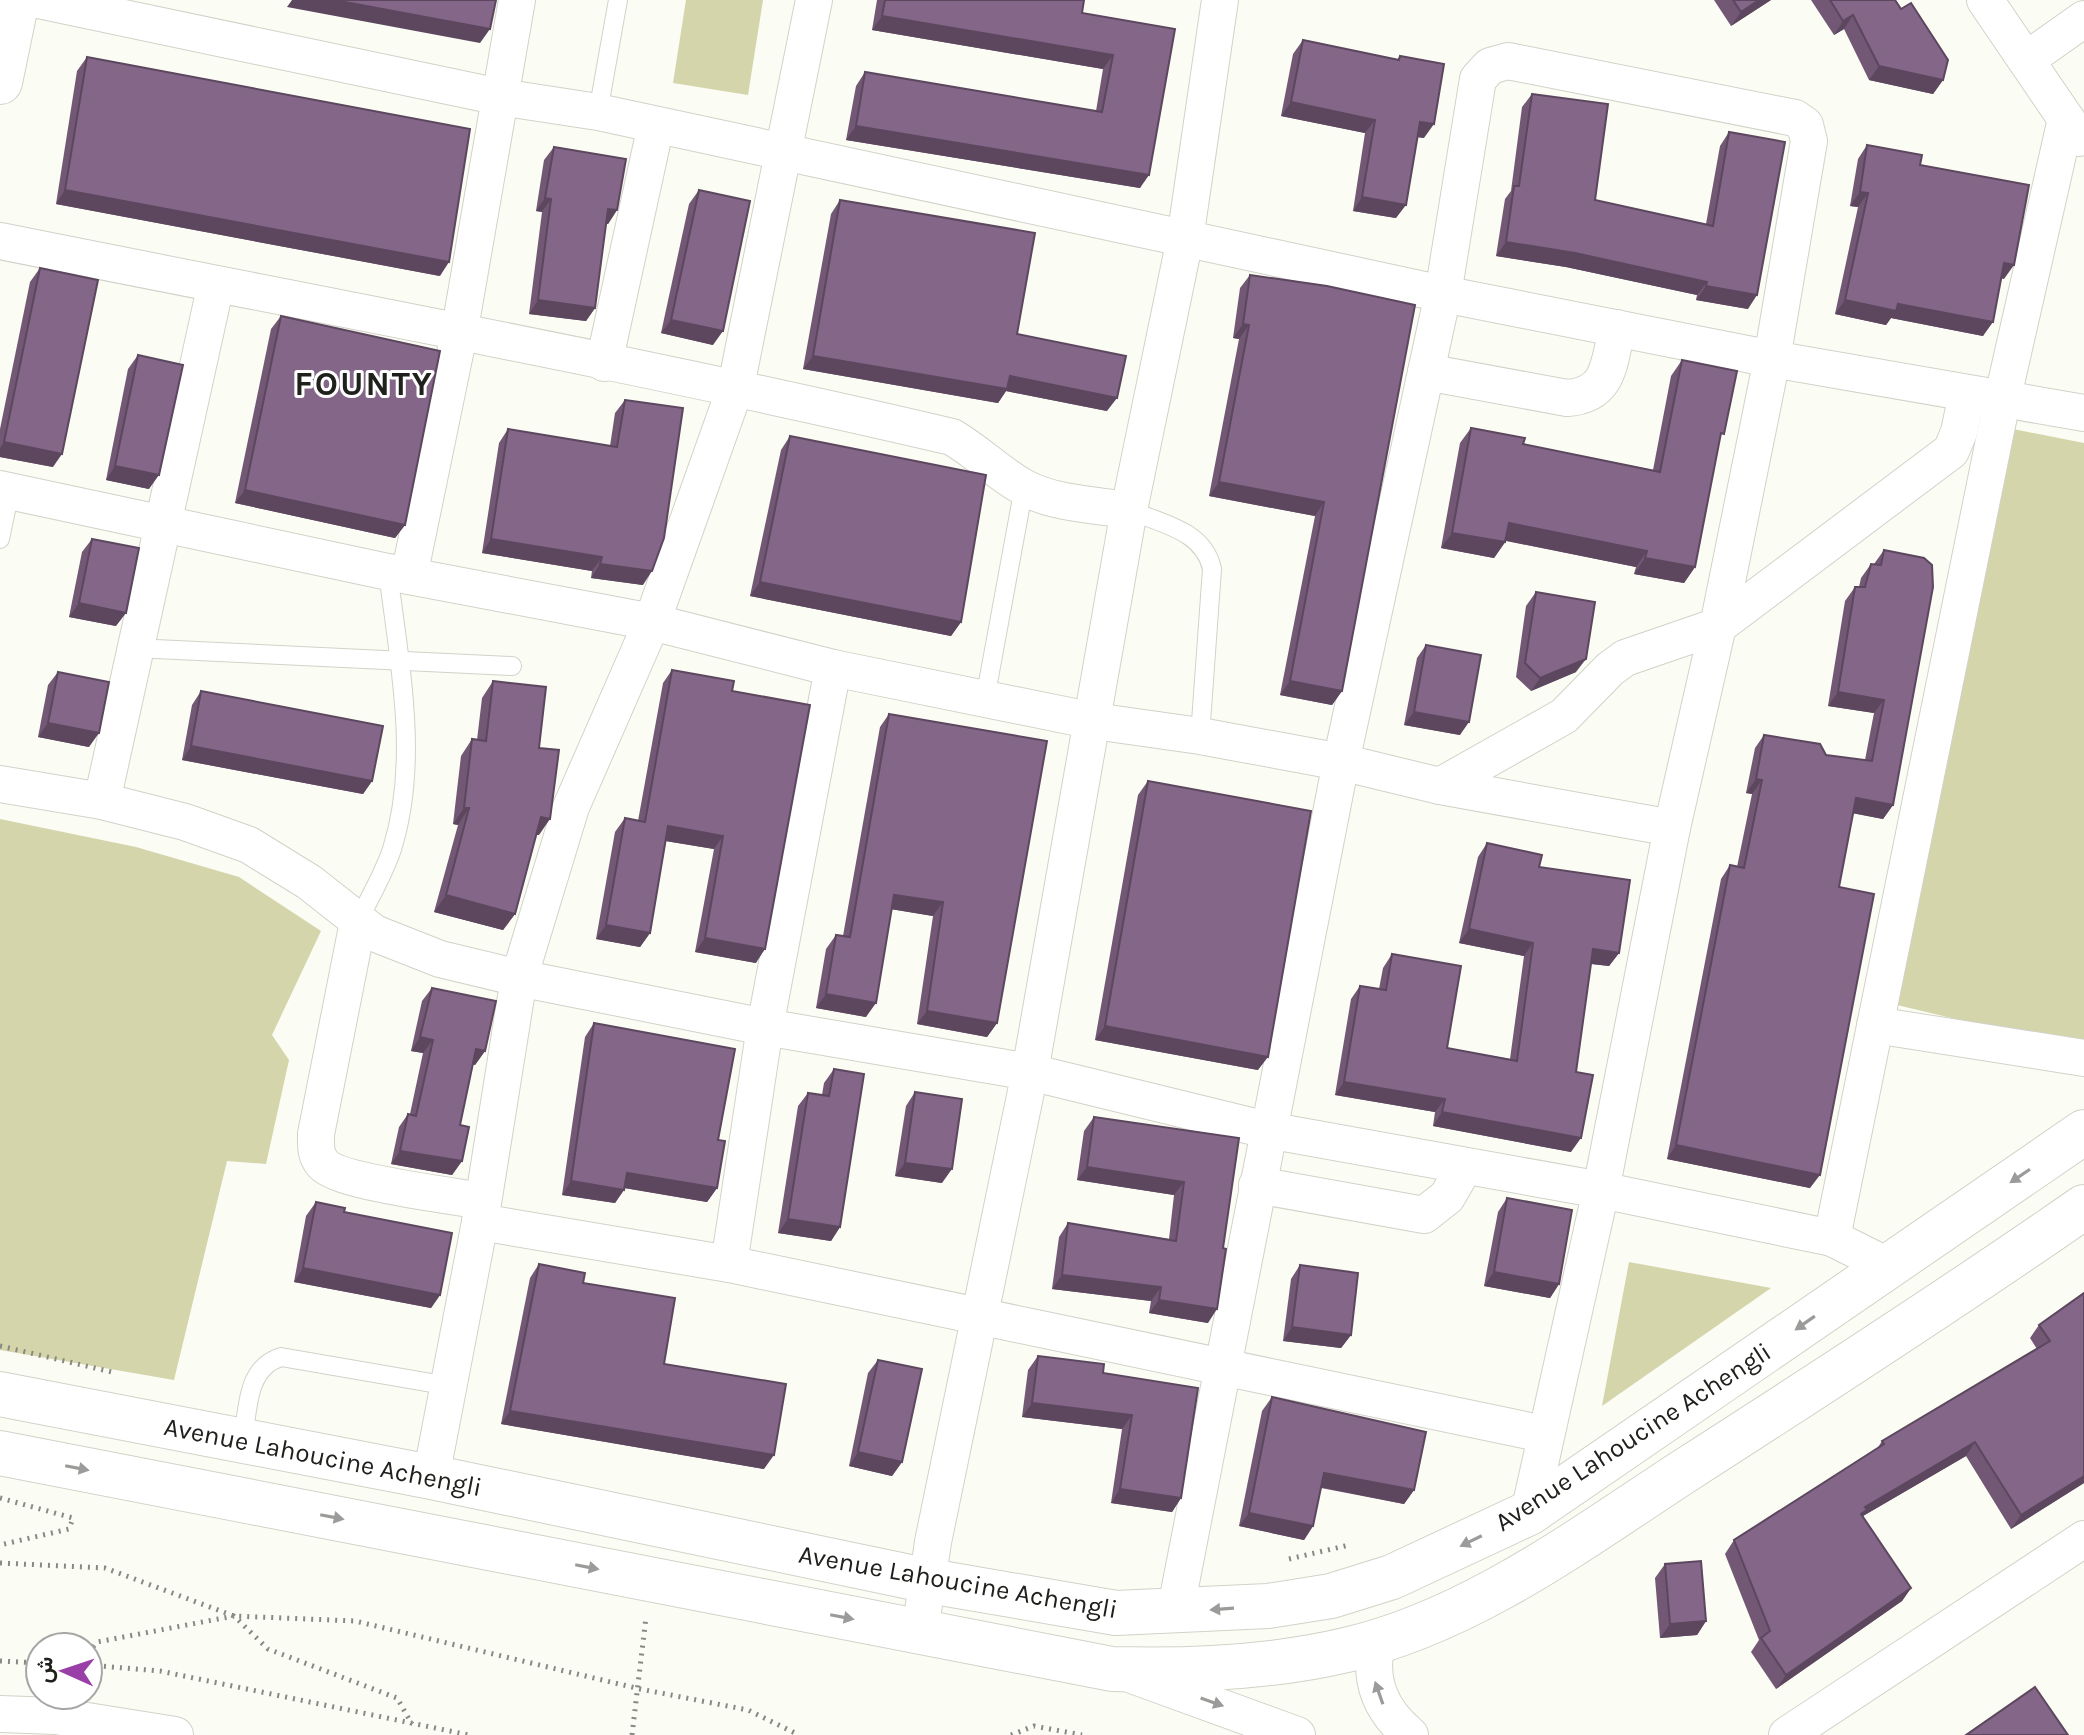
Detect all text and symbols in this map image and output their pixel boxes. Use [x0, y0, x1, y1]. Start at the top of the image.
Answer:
district label: FOUNTY [294, 364, 434, 404]
one-way arrow [2009, 1168, 2030, 1183]
one-way arrow [1794, 1315, 1815, 1330]
street label: Avenue Lahoucine Achengli [1489, 1336, 1777, 1538]
street label: Avenue Lahoucine Achengli [161, 1411, 485, 1503]
one-way arrow [64, 1462, 89, 1474]
one-way arrow [319, 1512, 344, 1524]
one-way arrow [1459, 1535, 1482, 1548]
street label: Avenue Lahoucine Achengli [796, 1539, 1120, 1625]
one-way arrow [575, 1562, 600, 1574]
one-way arrow [1209, 1603, 1234, 1616]
one-way arrow [830, 1611, 855, 1624]
north arrow [24, 1631, 104, 1711]
text: ش [31, 1656, 59, 1684]
one-way arrow [1372, 1681, 1385, 1705]
one-way arrow [1200, 1697, 1224, 1709]

